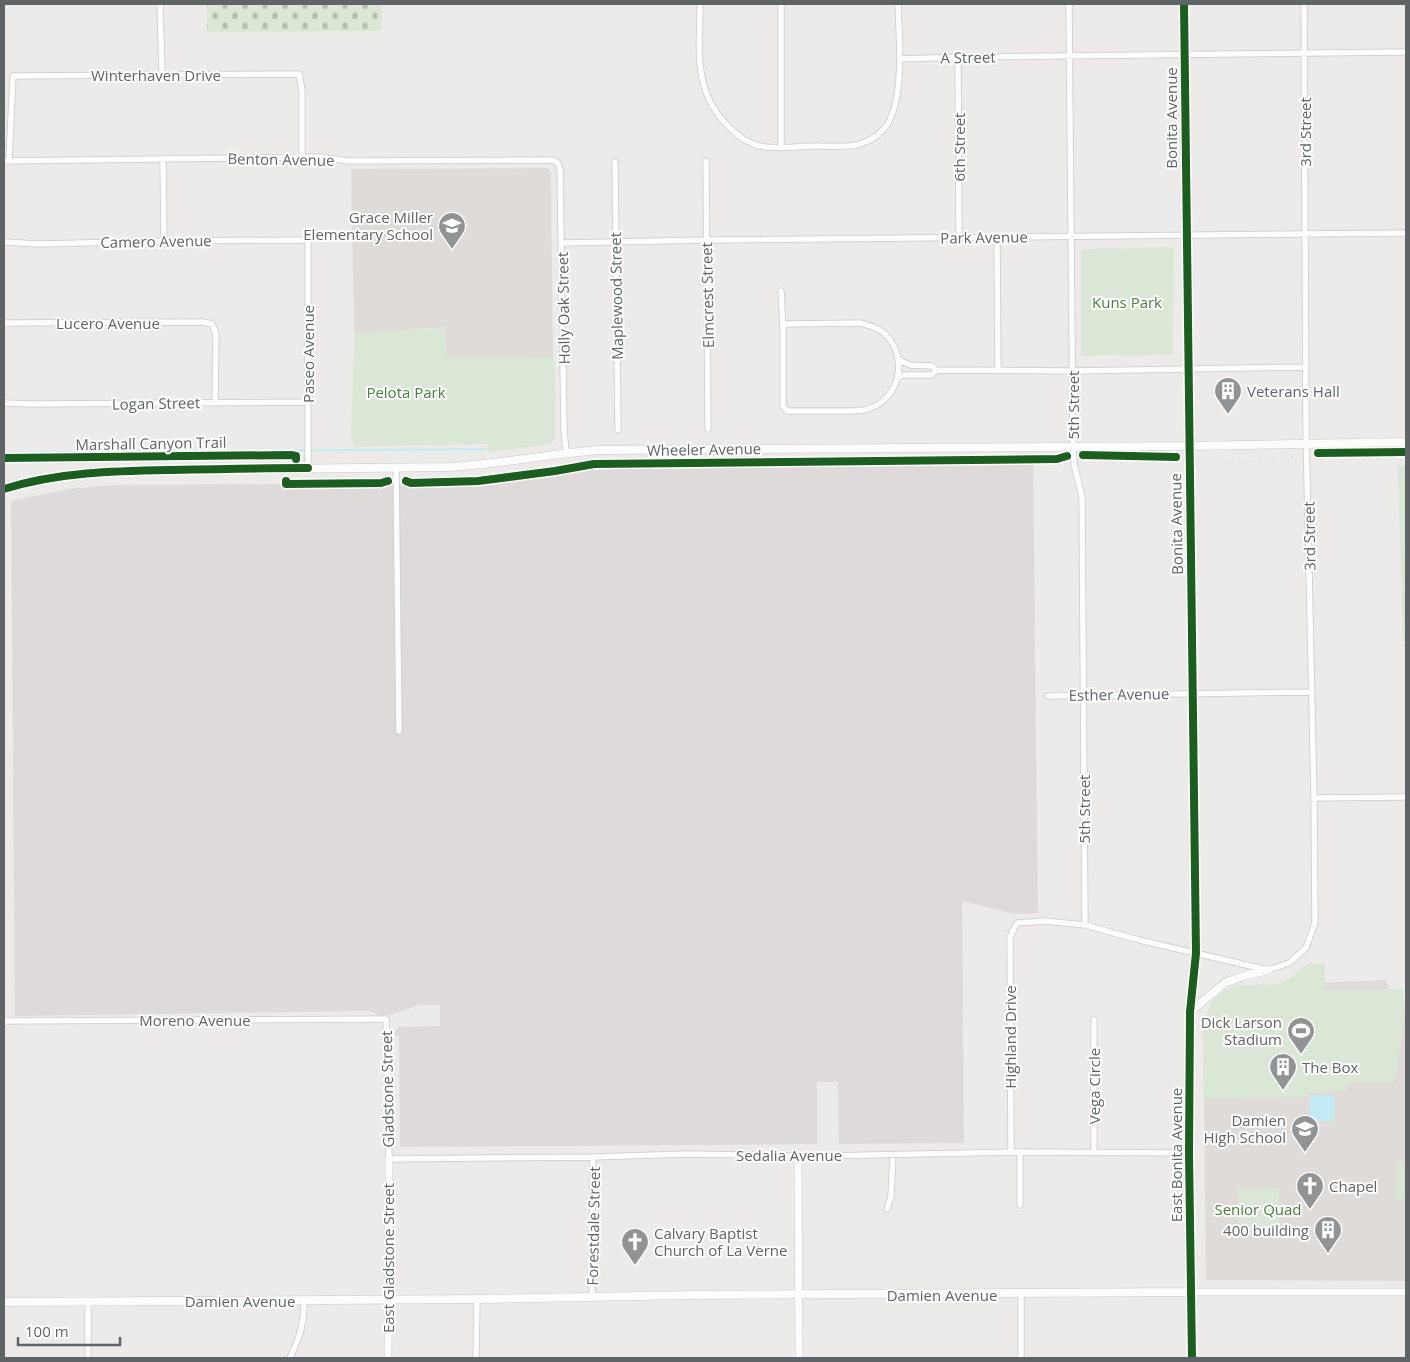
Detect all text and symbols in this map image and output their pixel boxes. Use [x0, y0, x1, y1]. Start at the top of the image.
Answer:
street label: A Street [940, 47, 996, 67]
street label: Winterhaven Drive [91, 65, 221, 85]
street label: Bonita Avenue [1161, 67, 1181, 169]
street label: 3rd Street [1295, 97, 1315, 167]
street label: 6th Street [949, 113, 969, 181]
street label: Benton Avenue [227, 148, 335, 170]
place label: Grace Miller Elementary School [303, 207, 433, 244]
school or university icon: Grace Miller Elementary School [437, 211, 467, 250]
street label: Park Avenue [940, 226, 1028, 248]
street label: Camero Avenue [100, 230, 212, 252]
street label: Maplewood Street [605, 232, 627, 360]
street label: Elmcrest Street [696, 242, 718, 348]
street label: Holly Oak Street [552, 251, 574, 365]
park label: Kuns Park [1092, 292, 1162, 312]
street label: Paseo Avenue [298, 305, 318, 403]
street label: Lucero Avenue [56, 313, 160, 333]
street label: 5th Street [1063, 371, 1083, 439]
building icon: Veterans Hall [1213, 376, 1243, 415]
place label: Veterans Hall [1247, 381, 1340, 401]
park label: Pelota Park [366, 382, 446, 402]
street label: Logan Street [112, 392, 200, 414]
street label: Marshall Canyon Trail [75, 432, 227, 454]
street label: Wheeler Avenue [647, 438, 761, 460]
street label: Bonita Avenue [1165, 473, 1187, 575]
street label: 3rd Street [1298, 501, 1320, 571]
street label: Esther Avenue [1068, 683, 1170, 705]
street label: 5th Street [1074, 775, 1094, 843]
street label: Highland Drive [1000, 985, 1020, 1089]
street label: Moreno Avenue [139, 1010, 251, 1030]
place label: Dick Larson Stadium [1201, 1012, 1282, 1049]
sports icon: Dick Larson Stadium [1286, 1016, 1316, 1055]
street label: Gladstone Street [376, 1030, 398, 1148]
street label: Vega Circle [1084, 1048, 1104, 1124]
building icon: The Box [1268, 1052, 1298, 1091]
place label: The Box [1302, 1057, 1358, 1077]
street label: East Bonita Avenue [1166, 1088, 1186, 1222]
place label: Damien High School [1203, 1110, 1286, 1147]
school or university icon: Damien High School [1290, 1114, 1320, 1153]
street label: Sedalia Avenue [736, 1145, 842, 1165]
street label: Forestdale Street [582, 1166, 604, 1286]
church icon: Chapel [1295, 1171, 1325, 1210]
place label: Chapel [1329, 1176, 1377, 1196]
street label: East Gladstone Street [378, 1183, 398, 1333]
park label: Senior Quad [1214, 1199, 1302, 1219]
building icon: 400 building [1313, 1215, 1343, 1254]
place label: 400 building [1223, 1220, 1309, 1240]
place label: Calvary Baptist Church of La Verne [654, 1223, 787, 1260]
church icon: Calvary Baptist Church of La Verne [620, 1227, 650, 1266]
street label: Damien Avenue [887, 1285, 997, 1305]
street label: Damien Avenue [185, 1291, 295, 1311]
scale bar [18, 1314, 120, 1346]
text: 100 m [25, 1321, 69, 1341]

